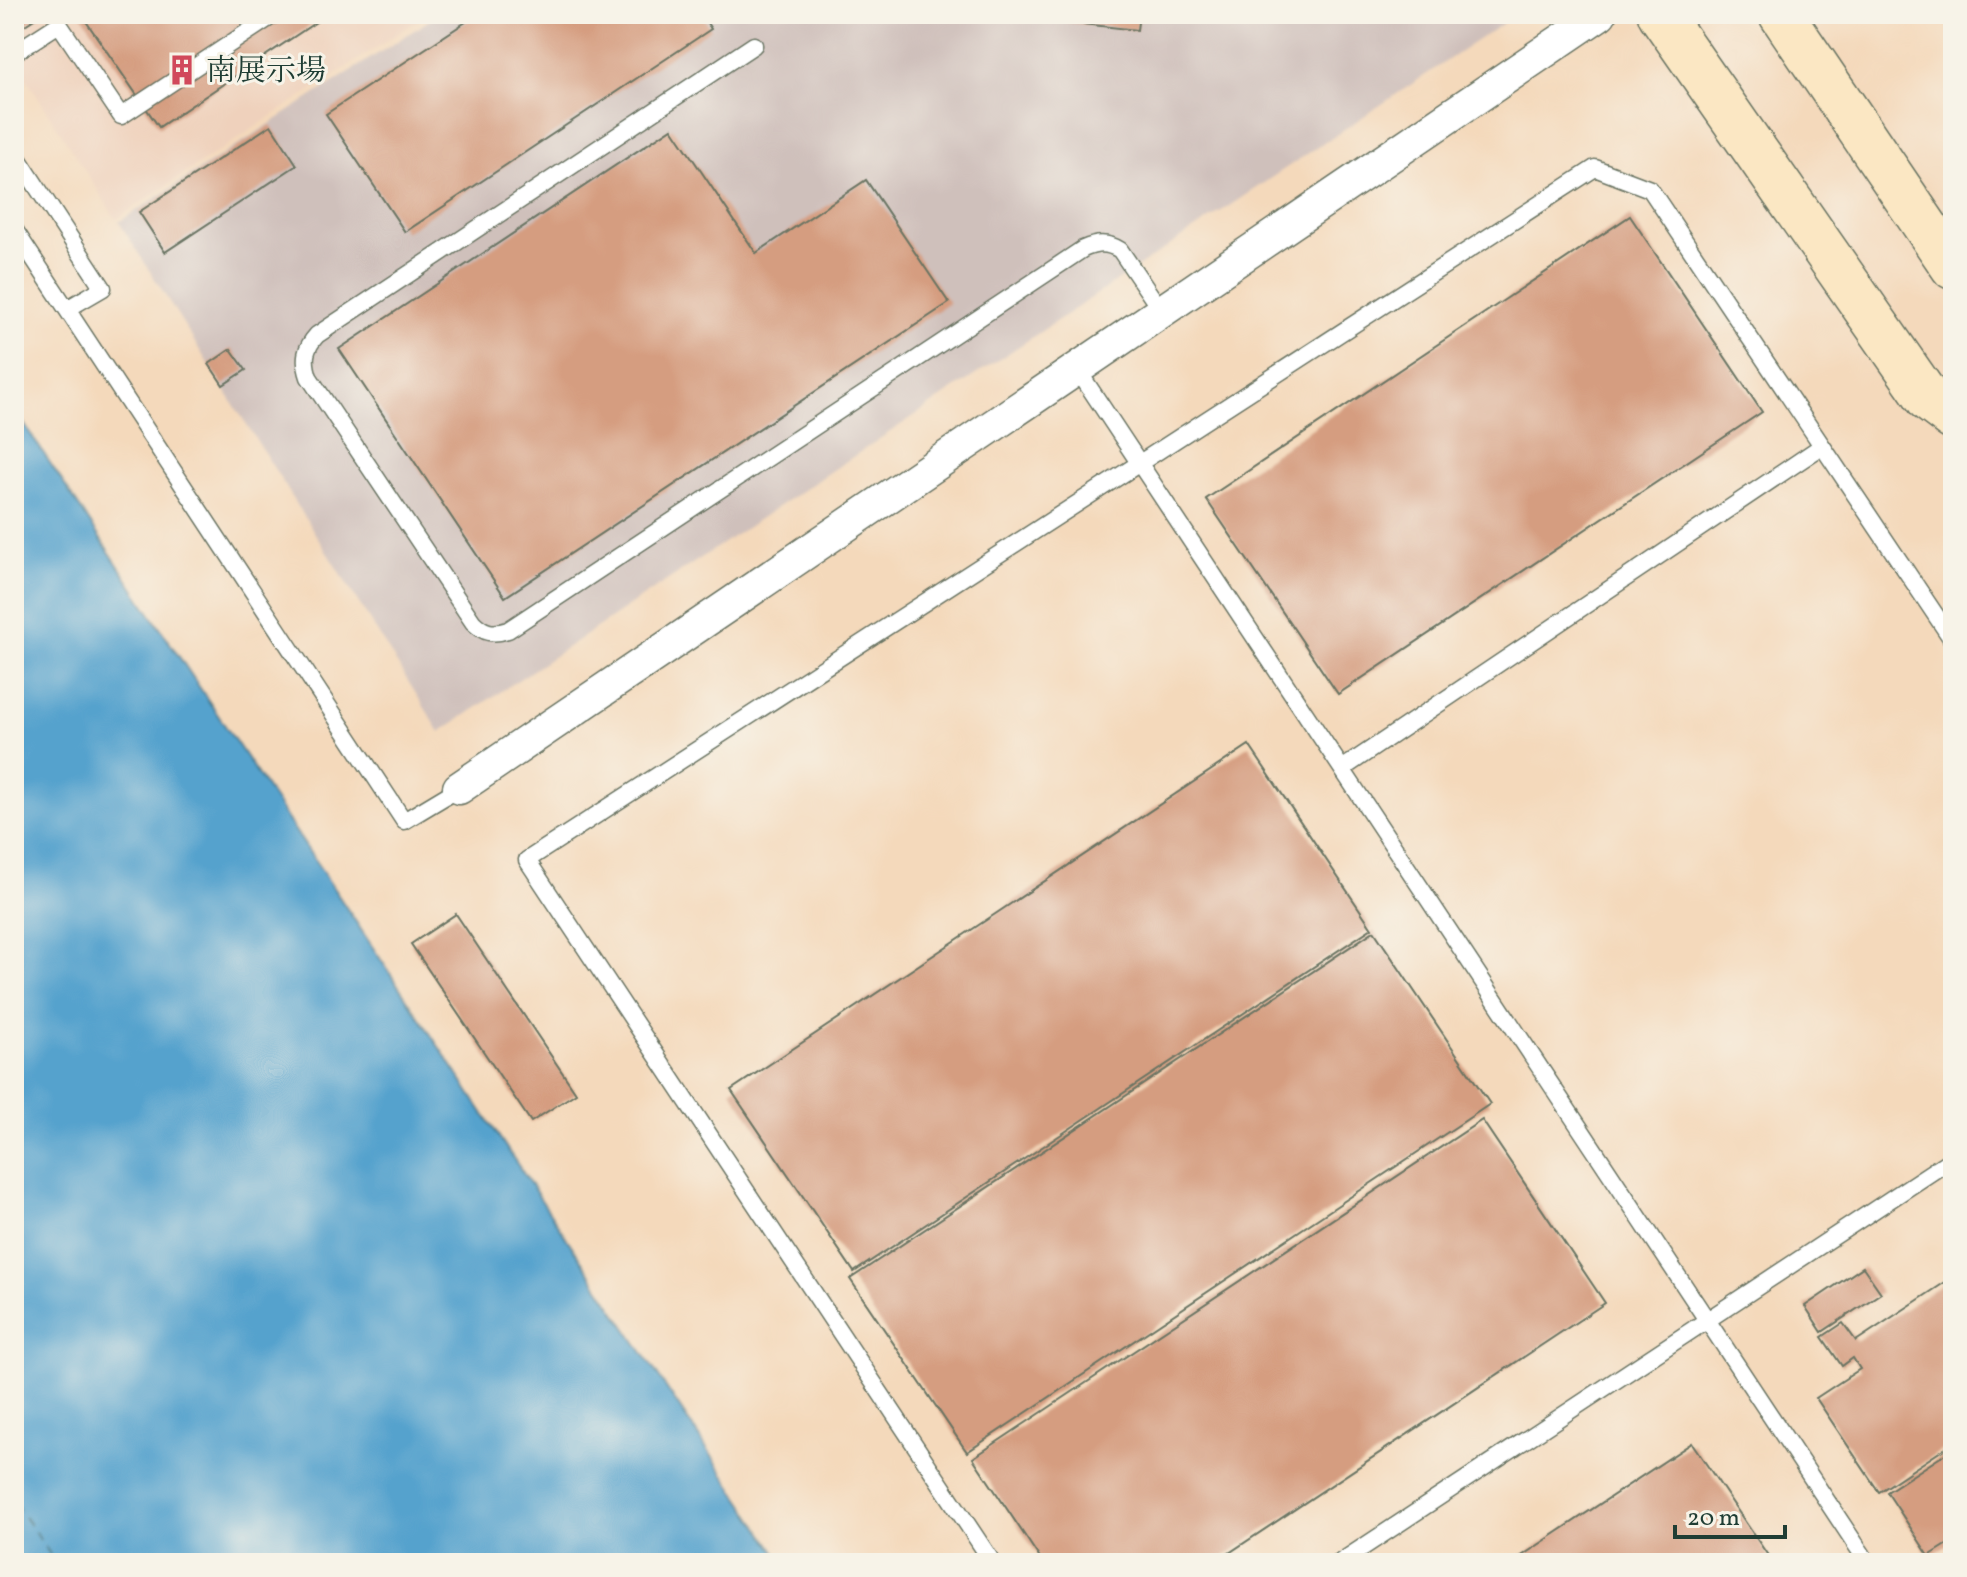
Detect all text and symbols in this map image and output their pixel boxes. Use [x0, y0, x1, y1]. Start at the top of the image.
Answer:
place label: 南展示場 [206, 51, 326, 93]
building icon: 南展示場 [165, 53, 199, 87]
scale bar [1675, 1489, 1785, 1539]
text: 20 m [1687, 1502, 1740, 1536]

